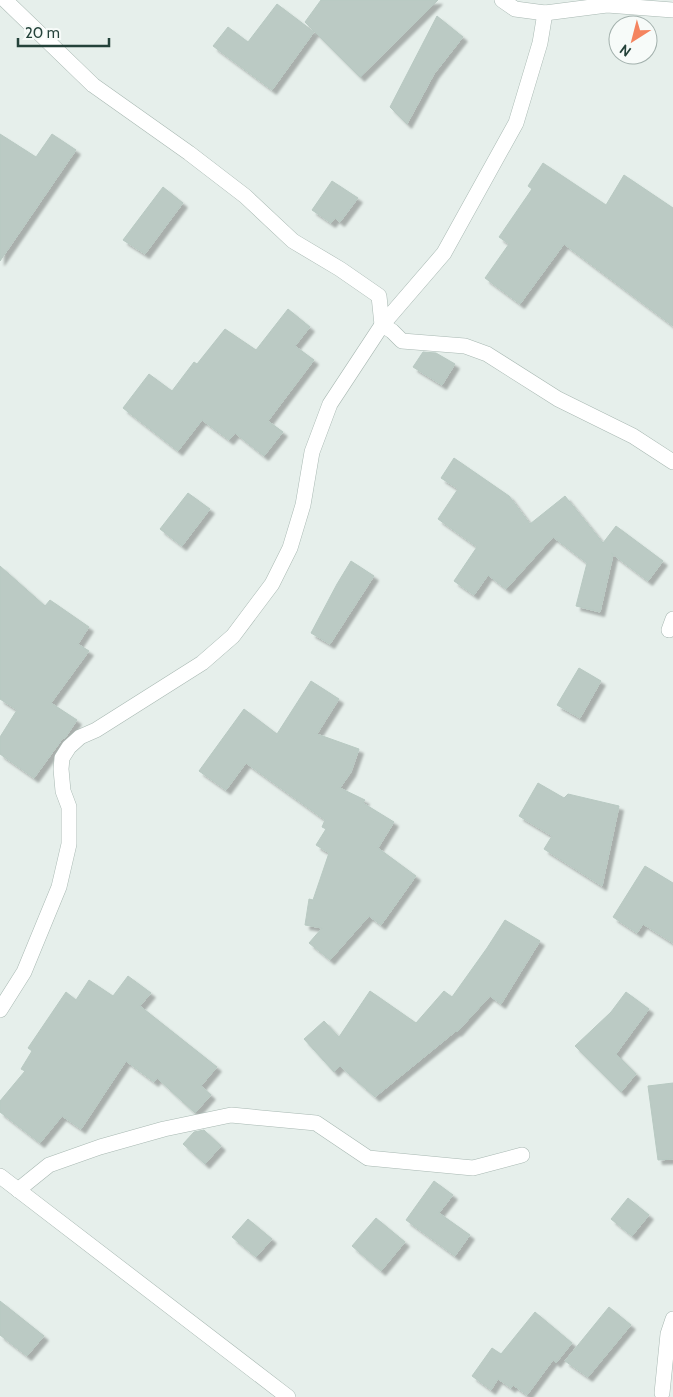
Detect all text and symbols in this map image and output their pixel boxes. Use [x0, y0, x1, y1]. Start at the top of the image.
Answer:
scale bar [18, 15, 109, 47]
north arrow [608, 15, 658, 65]
text: 20 m [25, 24, 60, 42]
text: N [616, 40, 635, 61]

